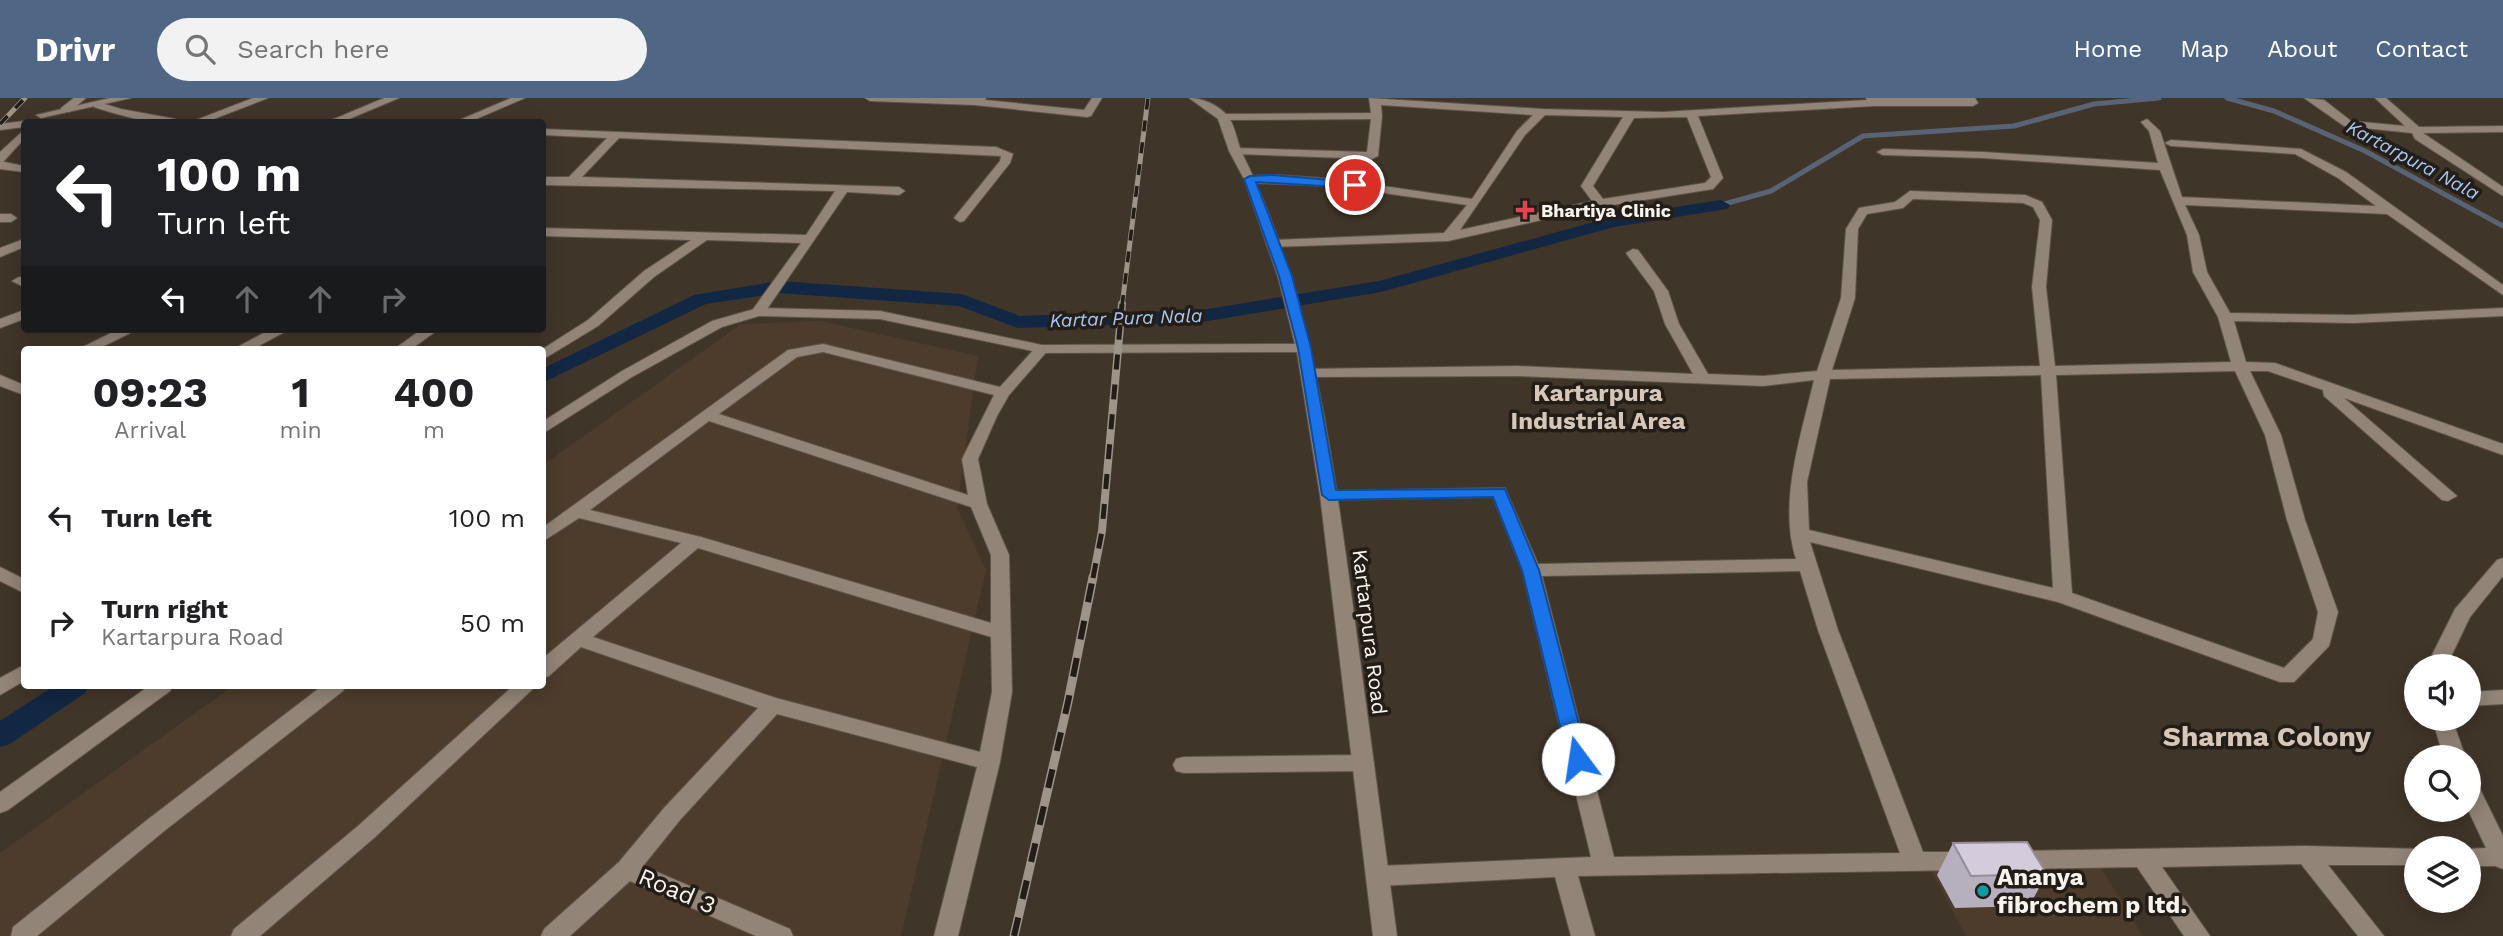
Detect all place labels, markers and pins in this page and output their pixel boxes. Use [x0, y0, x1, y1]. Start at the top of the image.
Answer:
pin [1325, 155, 1385, 215]
marker: Bhartiya Clinic [1515, 200, 1535, 220]
place label: Bhartiya Clinic [1541, 200, 1671, 221]
place label: Ananya fibrochem p ltd. [1997, 863, 2187, 919]
marker: Ananya fibrochem p ltd. [1975, 883, 1991, 899]

